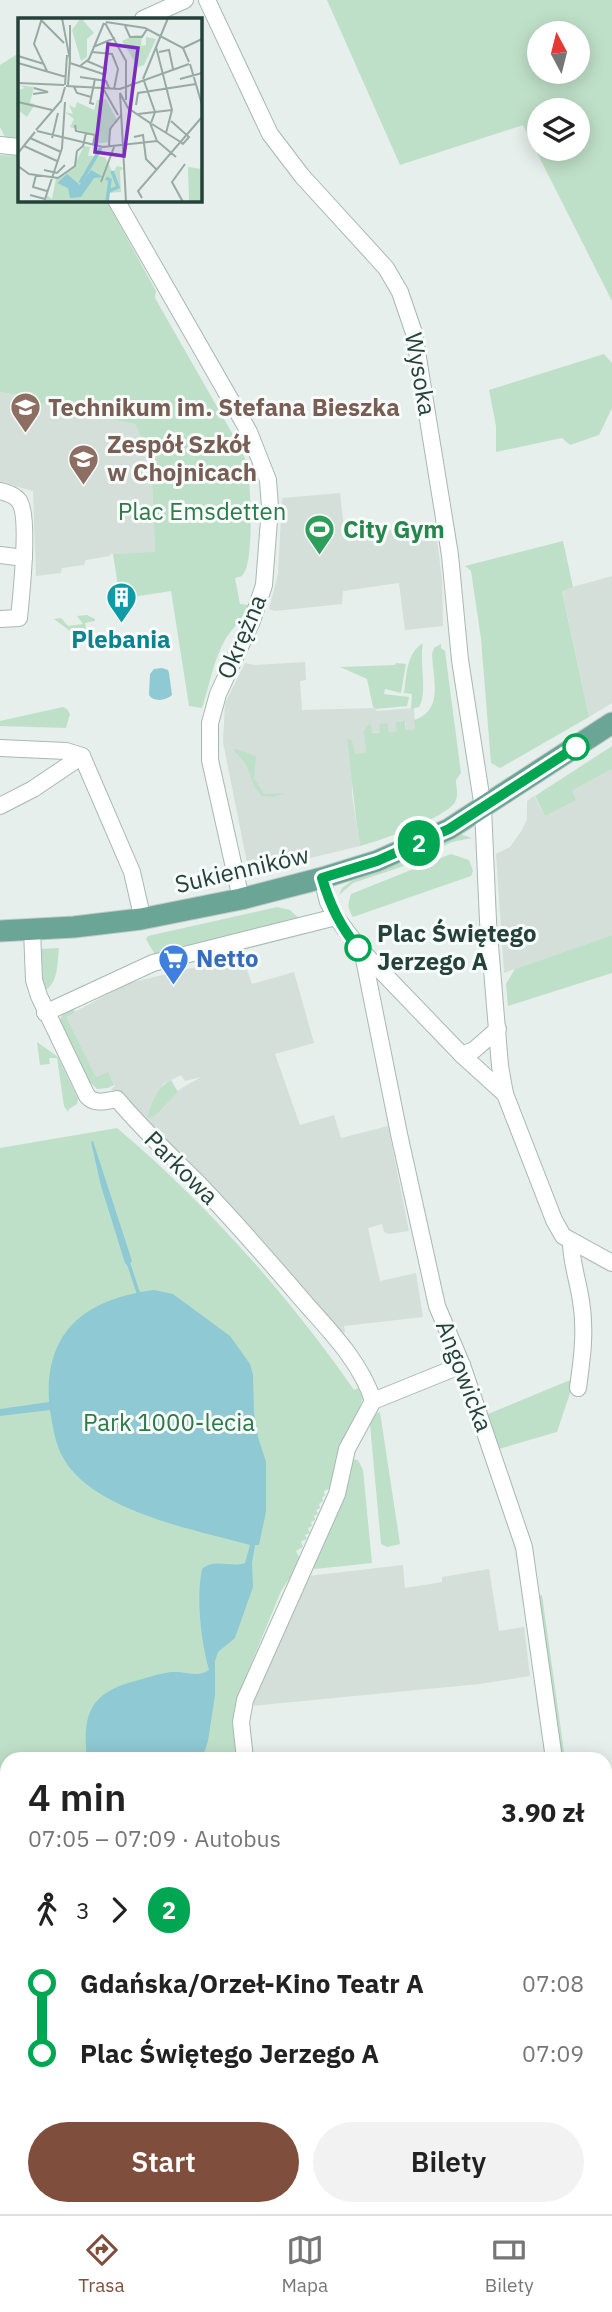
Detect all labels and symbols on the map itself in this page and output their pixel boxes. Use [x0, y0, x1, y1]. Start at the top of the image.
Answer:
inset map [18, 18, 201, 201]
north arrow [527, 21, 590, 84]
street label: Wysoka [398, 330, 444, 418]
school or university icon: Technikum im. Stefana Bieszka [8, 391, 42, 435]
place label: Technikum im. Stefana Bieszka [48, 391, 400, 423]
place label: Zespół Szkół w Chojnicach [107, 428, 257, 488]
school or university icon: Zespół Szkół w Chojnicach [67, 442, 101, 486]
park label: Plac Emsdetten [118, 495, 286, 527]
sports icon: City Gym [303, 513, 337, 557]
place label: City Gym [343, 513, 445, 545]
building icon: Plebania [104, 581, 138, 625]
street label: Okrężna [209, 589, 273, 684]
place label: Plebania [71, 623, 171, 655]
unlabelled marker [563, 734, 589, 760]
line badge: 2 [396, 820, 442, 866]
street label: Sukienników [172, 838, 312, 900]
place label: Plac Świętego Jerzego A [377, 917, 536, 977]
marker: Plac Świętego Jerzego A [345, 935, 371, 961]
supermarket icon: Netto [156, 942, 190, 986]
place label: Netto [196, 942, 259, 974]
street label: Parkowa [138, 1123, 226, 1211]
street label: Angowicka [429, 1315, 501, 1436]
park label: Park 1000-lecia [83, 1406, 255, 1438]

